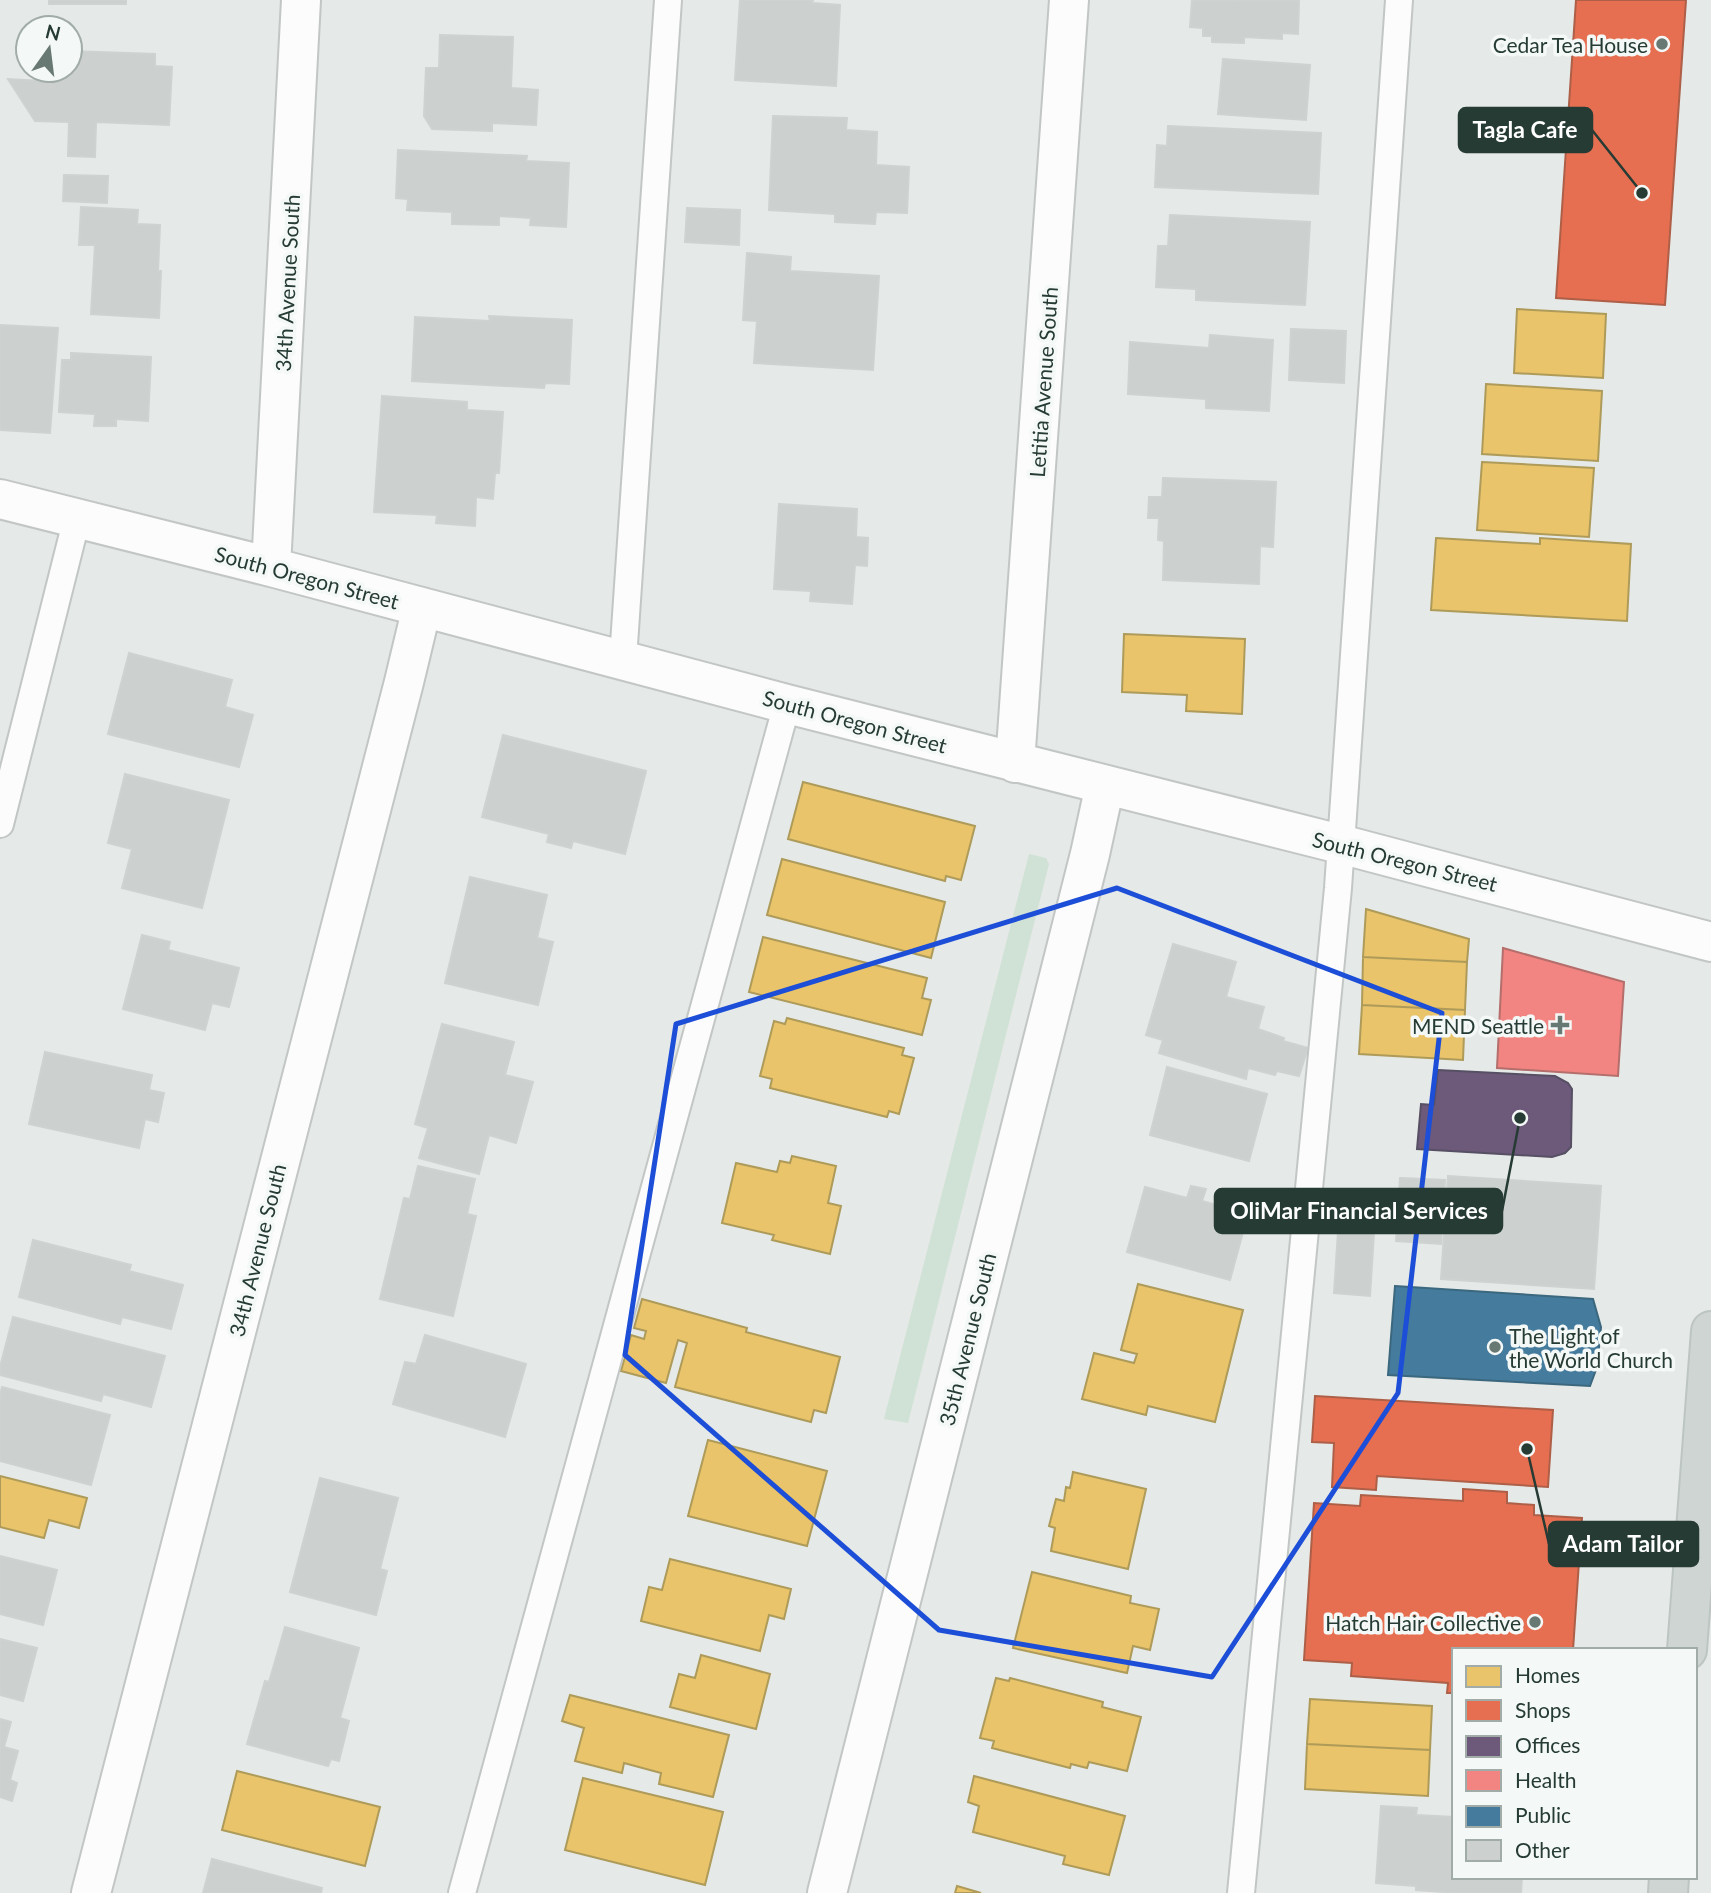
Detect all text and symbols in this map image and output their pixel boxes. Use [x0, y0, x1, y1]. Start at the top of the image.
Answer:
north arrow [14, 14, 84, 84]
text: N [43, 19, 63, 45]
place label: Cedar Tea House [1493, 32, 1648, 57]
marker: Cedar Tea House [1654, 36, 1670, 52]
callout: Tagla Cafe [1459, 108, 1592, 152]
text: Tagla Cafe [1473, 115, 1577, 143]
street label: 34th Avenue South [270, 194, 304, 372]
street label: Letitia Avenue South [1024, 286, 1062, 478]
street label: South Oregon Street [212, 540, 402, 614]
street label: South Oregon Street [760, 684, 950, 758]
street label: South Oregon Street [1310, 826, 1500, 896]
place label: MEND Seattle [1412, 1013, 1544, 1038]
marker: MEND Seattle [1550, 1015, 1570, 1035]
street label: 34th Avenue South [223, 1161, 291, 1339]
callout: OliMar Financial Services [1215, 1189, 1502, 1233]
text: OliMar Financial Services [1230, 1196, 1488, 1224]
street label: 35th Avenue South [933, 1250, 1001, 1428]
place label: The Light of the World Church [1509, 1323, 1673, 1372]
marker: The Light of the World Church [1487, 1339, 1503, 1355]
callout: Adam Tailor [1549, 1522, 1698, 1566]
text: Adam Tailor [1562, 1529, 1684, 1557]
place label: Hatch Hair Collective [1325, 1610, 1521, 1635]
marker: Hatch Hair Collective [1527, 1614, 1543, 1630]
legend [1452, 1648, 1697, 1879]
text: Homes [1515, 1662, 1580, 1687]
text: Shops [1515, 1697, 1571, 1722]
text: Offices [1515, 1732, 1580, 1757]
text: Health [1515, 1767, 1576, 1792]
text: Public [1515, 1802, 1571, 1827]
text: Other [1515, 1837, 1570, 1862]

